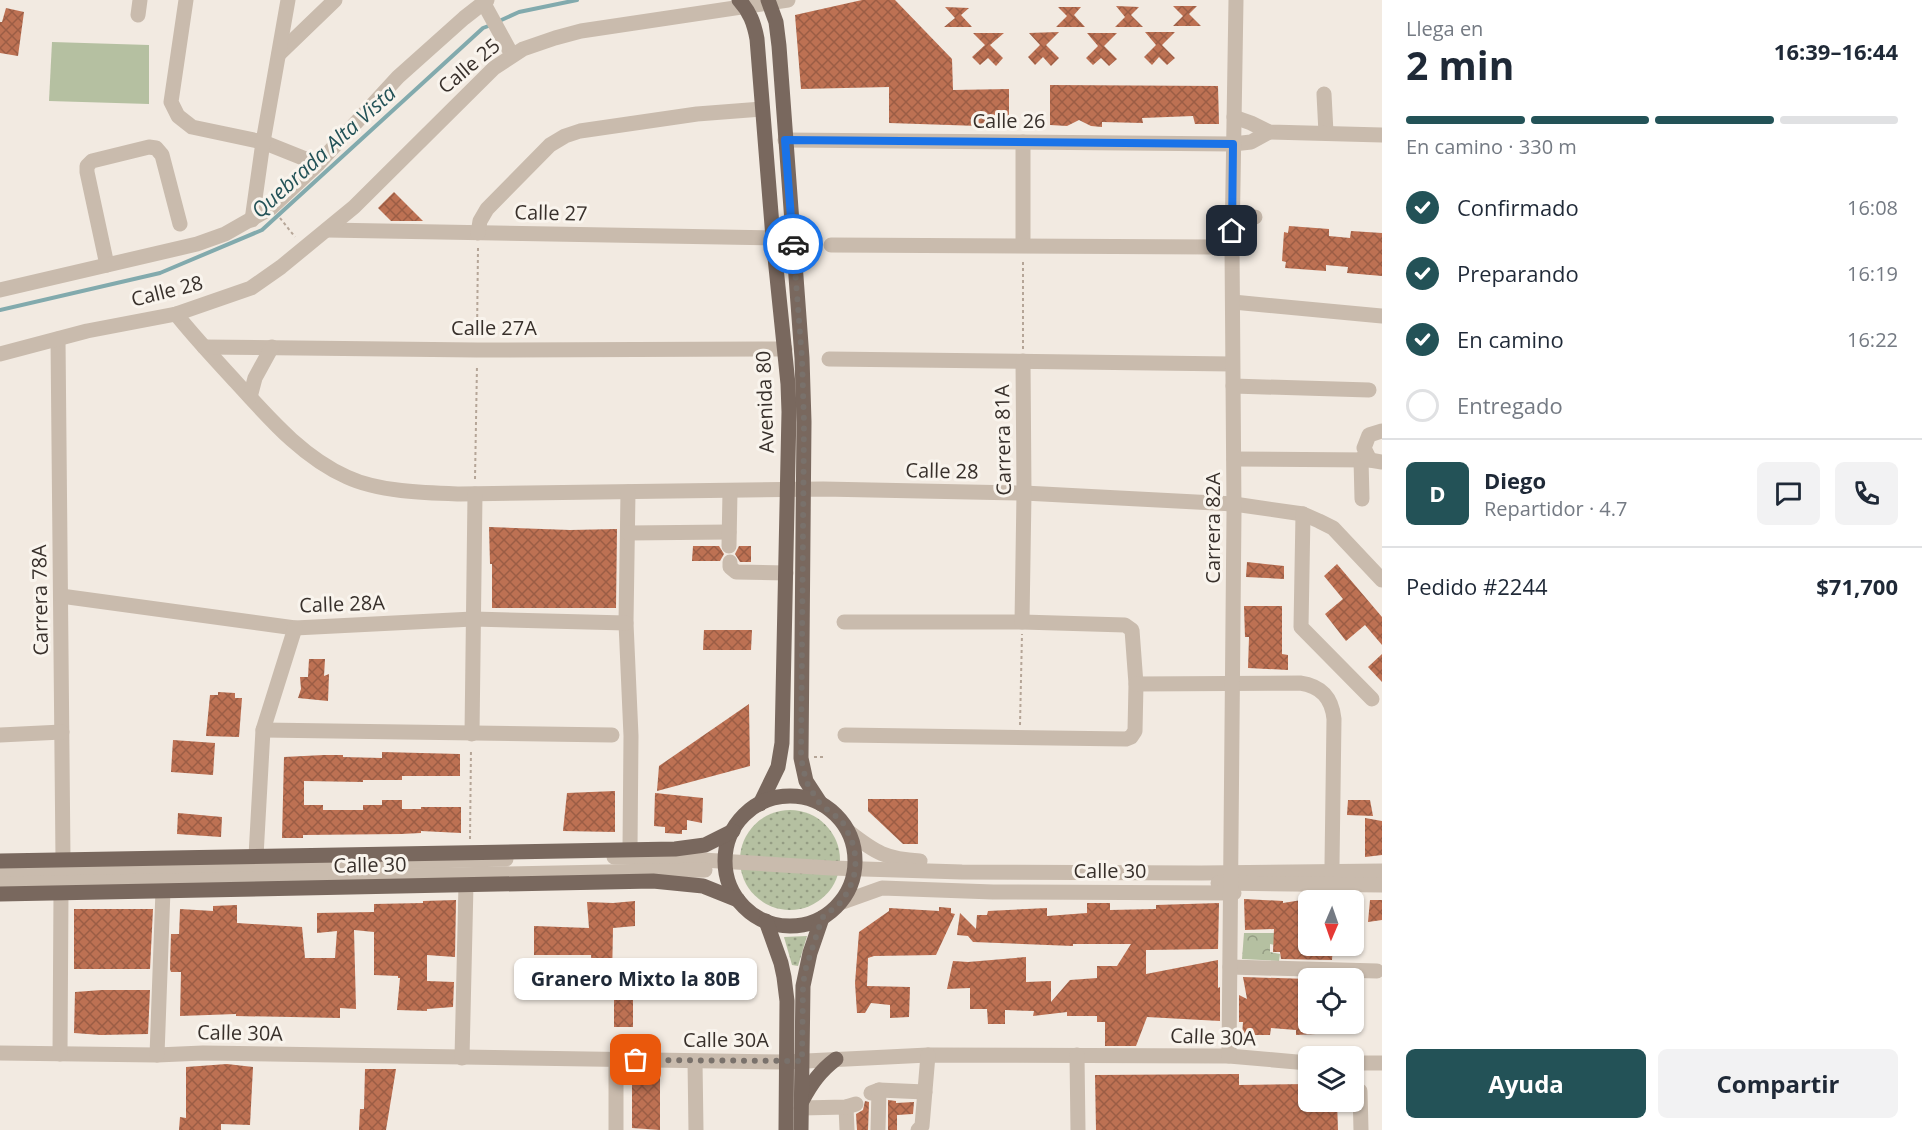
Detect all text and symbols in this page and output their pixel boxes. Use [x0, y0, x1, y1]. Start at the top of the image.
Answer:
text: Llega en [1406, 15, 1483, 42]
street label: Calle 25 [432, 32, 505, 99]
text: 16:39–16:44 [1774, 36, 1898, 66]
text: 2 min [1406, 38, 1514, 91]
water label: Quebrada Alta Vista [245, 79, 402, 224]
street label: Calle 26 [972, 107, 1046, 134]
text: En camino · 330 m [1406, 133, 1577, 160]
icon: check [1406, 191, 1439, 224]
text: Confirmado [1457, 192, 1579, 222]
text: 16:08 [1847, 194, 1898, 221]
street label: Calle 27 [514, 198, 588, 227]
pin [1206, 205, 1257, 256]
courier [763, 214, 823, 274]
icon: home [1215, 214, 1248, 247]
icon: car [777, 228, 810, 261]
icon: check [1406, 257, 1439, 290]
text: Preparando [1457, 258, 1579, 288]
text: 16:19 [1847, 260, 1898, 287]
street label: Calle 28 [128, 269, 206, 312]
street label: Calle 27A [451, 314, 537, 341]
icon: check [1406, 323, 1439, 356]
text: En camino [1457, 324, 1564, 354]
text: 16:22 [1847, 326, 1898, 353]
street label: Avenida 80 [749, 350, 780, 454]
street label: Carrera 81A [988, 384, 1017, 496]
text: Entregado [1457, 390, 1563, 420]
street label: Calle 28 [905, 456, 979, 485]
button: chat [1757, 462, 1820, 525]
button: phone [1835, 462, 1898, 525]
text: Diego [1484, 465, 1546, 495]
street label: Carrera 82A [1199, 472, 1226, 584]
text: D [1429, 478, 1446, 508]
text: Repartidor · 4.7 [1484, 495, 1628, 522]
street label: Carrera 78A [25, 544, 54, 656]
text: Pedido #2244 [1406, 571, 1548, 601]
text: $71,700 [1816, 571, 1898, 601]
street label: Calle 28A [299, 589, 386, 618]
street label: Calle 30 [333, 850, 407, 879]
street label: Calle 30 [1073, 857, 1147, 884]
north arrow [1298, 890, 1364, 956]
map controls [1298, 890, 1364, 1112]
callout: Granero Mixto la 80B [514, 958, 758, 1000]
text: Granero Mixto la 80B [531, 965, 740, 992]
button: locate [1298, 968, 1364, 1034]
street label: Calle 30A [197, 1018, 283, 1047]
street label: Calle 30A [1170, 1022, 1257, 1052]
street label: Calle 30A [683, 1026, 769, 1053]
pin [610, 1034, 661, 1085]
icon: bag [619, 1043, 652, 1076]
button: layers [1298, 1046, 1364, 1112]
button: Ayuda [1406, 1049, 1646, 1118]
button: Compartir [1658, 1049, 1898, 1118]

